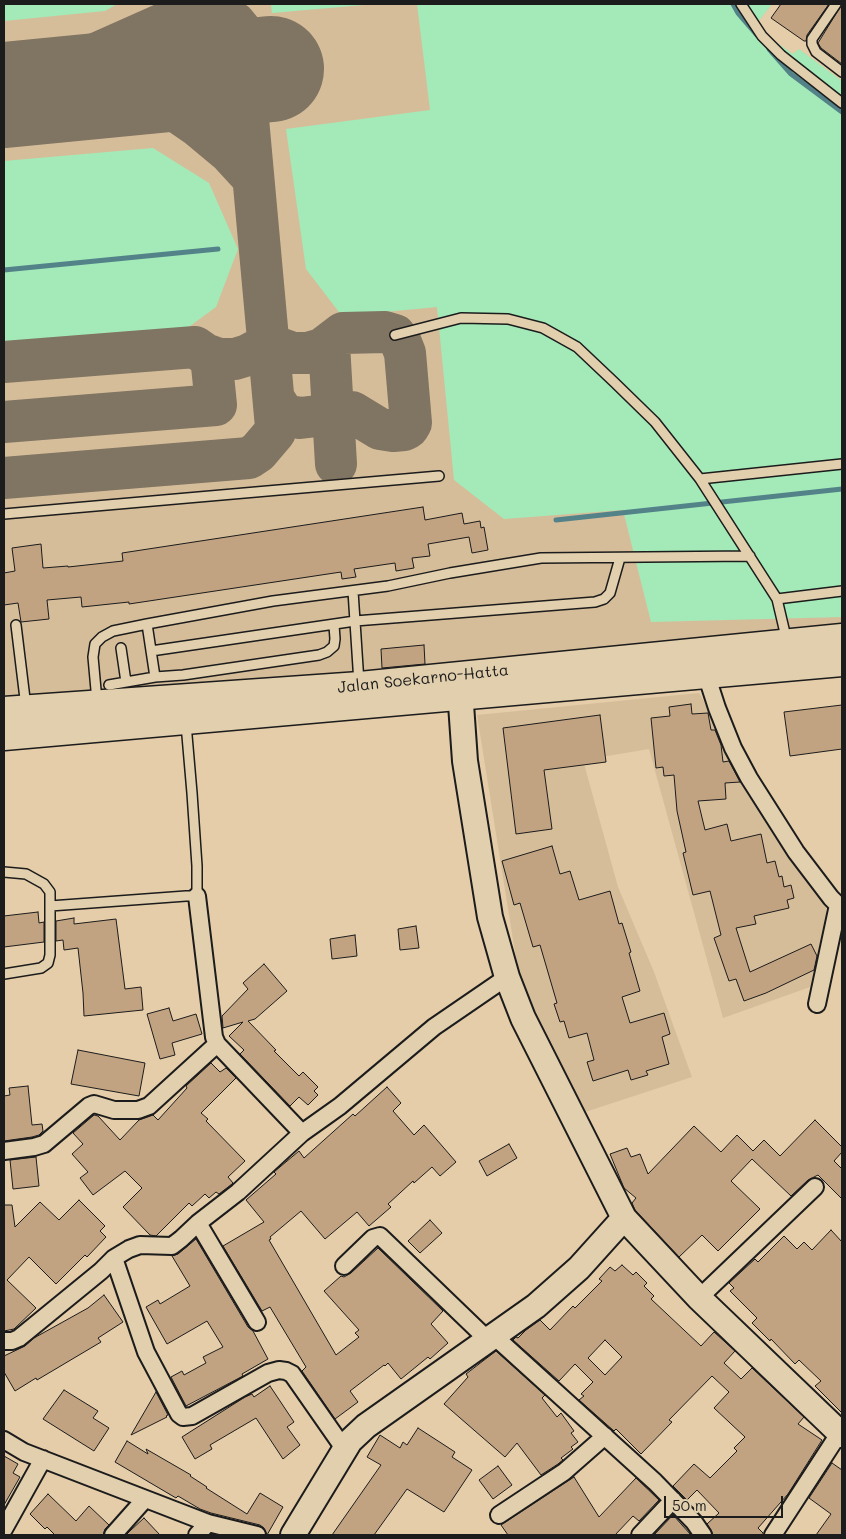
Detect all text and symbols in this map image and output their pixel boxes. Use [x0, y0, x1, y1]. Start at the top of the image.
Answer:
street label: Jalan Soekarno-Hatta [336, 660, 510, 698]
scale bar [666, 1486, 785, 1518]
text: 50 m [672, 1495, 707, 1515]

